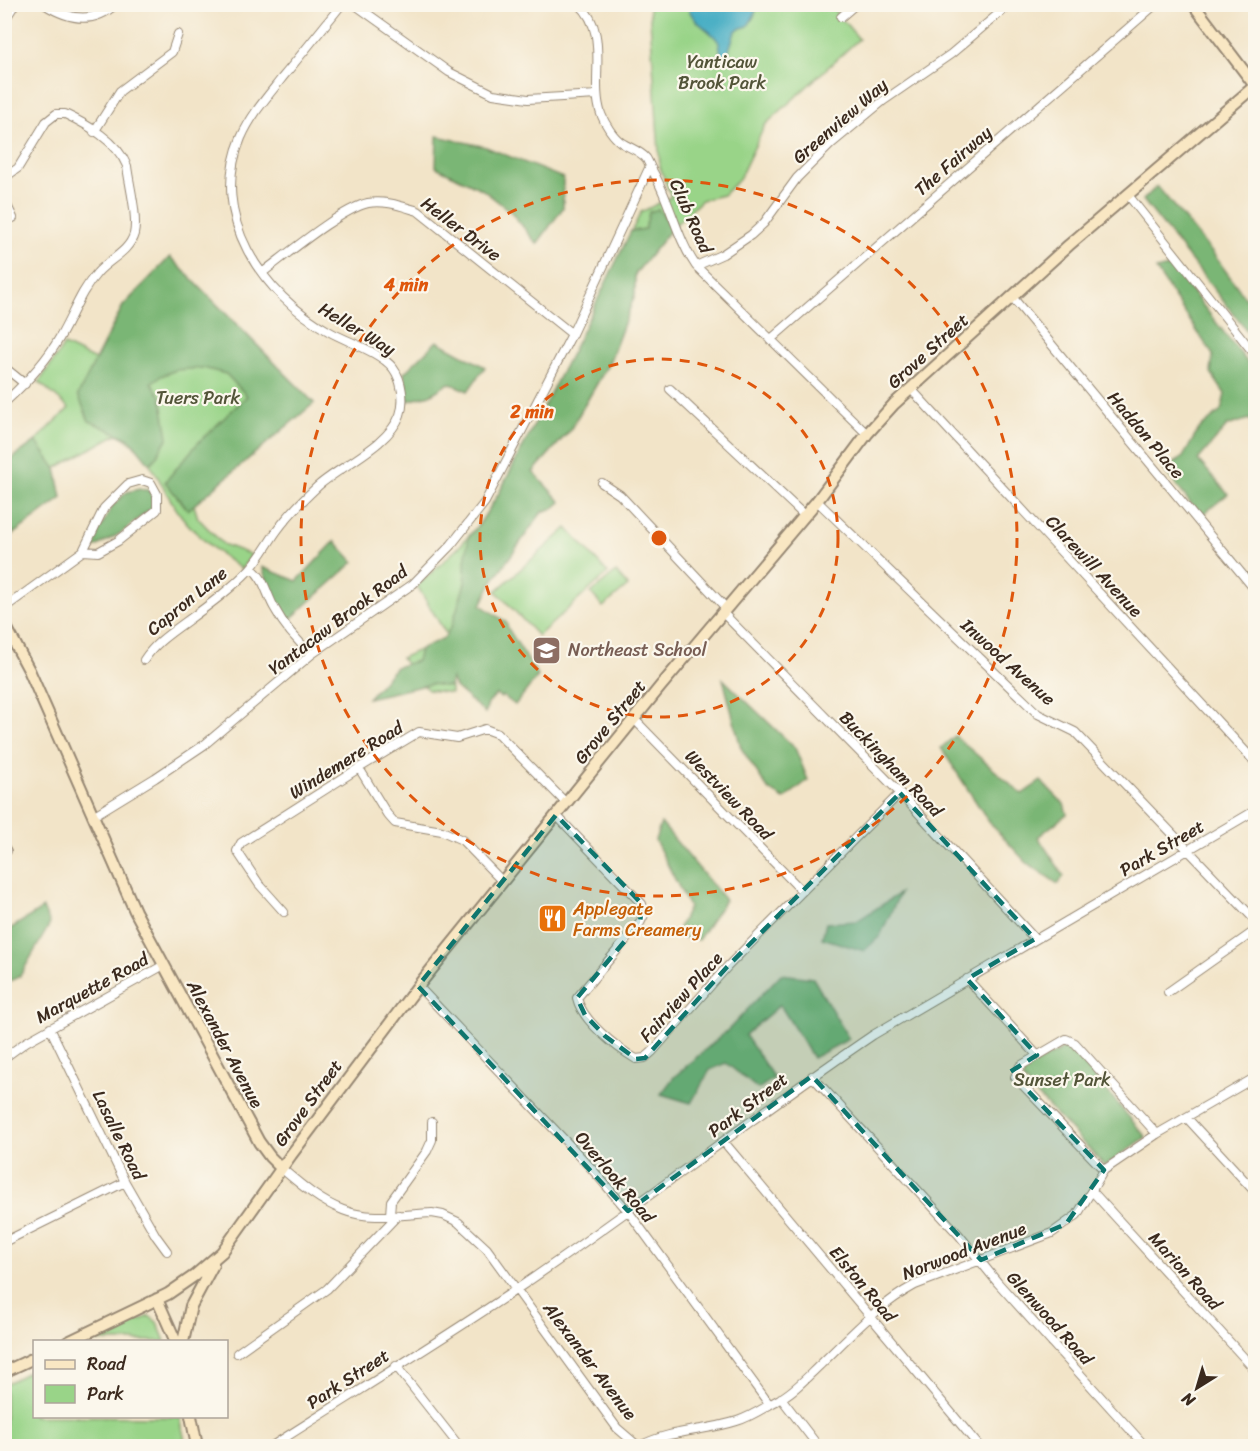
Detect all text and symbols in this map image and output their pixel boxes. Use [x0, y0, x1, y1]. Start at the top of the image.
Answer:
park label: Yanticaw Brook Park [678, 46, 766, 99]
street label: Greenview Way [785, 70, 896, 172]
street label: The Fairway [907, 117, 1000, 204]
street label: Club Road [660, 173, 722, 260]
street label: Heller Drive [414, 188, 508, 270]
text: 4 min [383, 269, 429, 301]
street label: Heller Way [312, 293, 403, 365]
street label: Grove Street [879, 305, 977, 397]
park label: Tuers Park [156, 382, 241, 414]
street label: Haddon Place [1099, 383, 1193, 487]
text: 2 min [509, 396, 554, 428]
street label: Clarewill Avenue [1037, 507, 1151, 625]
centre of rings [649, 528, 669, 548]
street label: Yantacaw Brook Road [261, 556, 416, 683]
street label: Capron Lane [139, 558, 235, 644]
street label: Inwood Avenue [952, 610, 1063, 714]
school or university icon: Northeast School [531, 634, 563, 666]
place label: Northeast School [568, 634, 707, 666]
street label: Grove Street [566, 672, 655, 772]
street label: Buckingham Road [831, 703, 952, 826]
street label: Windemere Road [283, 711, 411, 808]
street label: Westview Road [677, 742, 782, 849]
street label: Park Street [1113, 811, 1211, 885]
place label: Applegate Farms Creamery [572, 893, 702, 946]
restaurant icon: Applegate Farms Creamery [536, 903, 568, 935]
street label: Marquette Road [29, 943, 156, 1032]
street label: Fairview Place [631, 944, 731, 1050]
street label: Alexander Avenue [177, 973, 273, 1114]
street label: Grove Street [265, 1052, 351, 1154]
street label: Park Street [701, 1064, 795, 1146]
park label: Sunset Park [1013, 1064, 1111, 1096]
street label: Lasalle Road [83, 1084, 155, 1187]
street label: Overlook Road [567, 1124, 664, 1232]
street label: Norwood Avenue [897, 1212, 1031, 1289]
street label: Marion Road [1140, 1224, 1231, 1319]
street label: Elston Road [821, 1238, 906, 1331]
street label: Glenwood Road [998, 1263, 1103, 1374]
street label: Alexander Avenue [534, 1294, 646, 1428]
legend [33, 1340, 228, 1418]
street label: Park Street [300, 1340, 396, 1418]
text: Road [87, 1348, 127, 1380]
north arrow [1167, 1358, 1227, 1418]
text: Park [87, 1378, 124, 1410]
text: N [1174, 1384, 1202, 1415]

